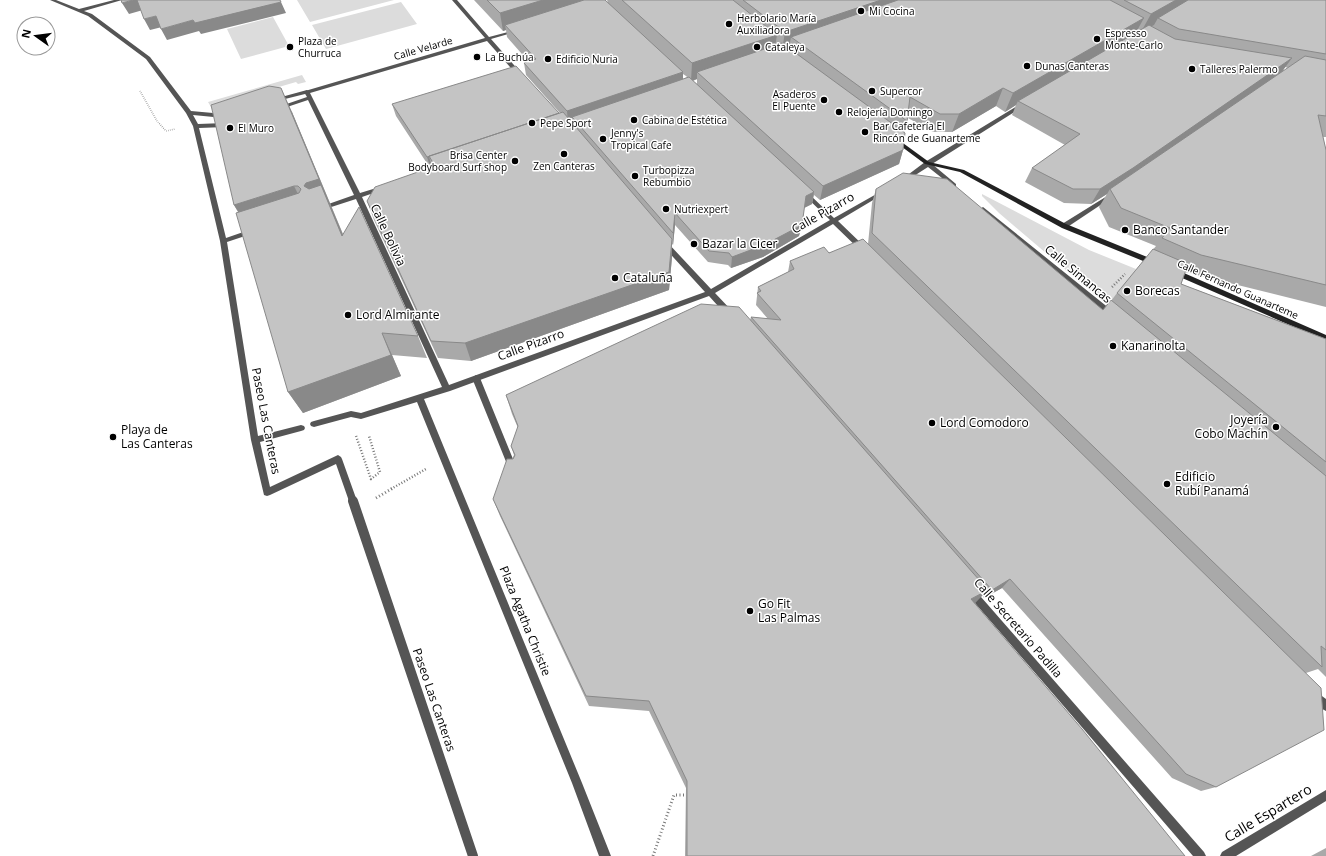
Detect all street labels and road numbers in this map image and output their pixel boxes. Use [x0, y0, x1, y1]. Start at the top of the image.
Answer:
street label: Calle Velarde [392, 33, 454, 63]
street label: Calle Pizarro [788, 188, 857, 237]
street label: Calle Bolivia [367, 201, 410, 269]
street label: Calle Simancas [1041, 240, 1116, 307]
street label: Calle Fernando Guanarteme [1175, 256, 1301, 322]
street label: Calle Pizarro [495, 325, 566, 364]
street label: Paseo Las Canteras [248, 366, 285, 476]
street label: Plaza Agatha Christie [496, 563, 555, 679]
street label: Calle Secretario Padilla [970, 574, 1066, 681]
street label: Paseo Las Canteras [409, 646, 460, 754]
street label: Calle Espartero [1221, 779, 1315, 846]

